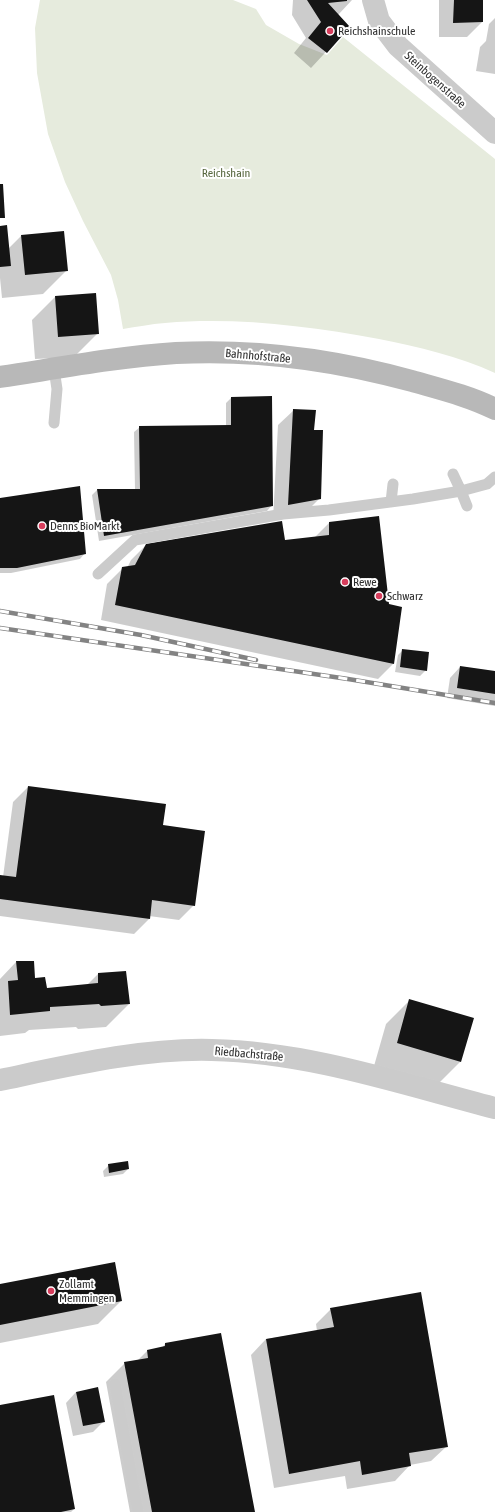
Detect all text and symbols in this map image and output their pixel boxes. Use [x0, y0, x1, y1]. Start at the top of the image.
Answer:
place label: Reichshainschule [338, 24, 415, 38]
marker: Reichshainschule [325, 26, 335, 36]
street label: Steinbogenstraße [401, 49, 469, 111]
park label: Reichshain [202, 166, 250, 180]
street label: Bahnhofstraße [225, 346, 291, 366]
place label: Denns BioMarkt [50, 519, 120, 533]
marker: Denns BioMarkt [37, 521, 47, 531]
place label: Rewe [353, 575, 377, 589]
marker: Rewe [340, 577, 350, 587]
place label: Schwarz [387, 589, 423, 603]
marker: Schwarz [374, 591, 384, 601]
street label: Riedbachstraße [214, 1044, 284, 1064]
place label: Zollamt Memmingen [59, 1277, 115, 1305]
marker: Zollamt Memmingen [46, 1286, 56, 1296]

